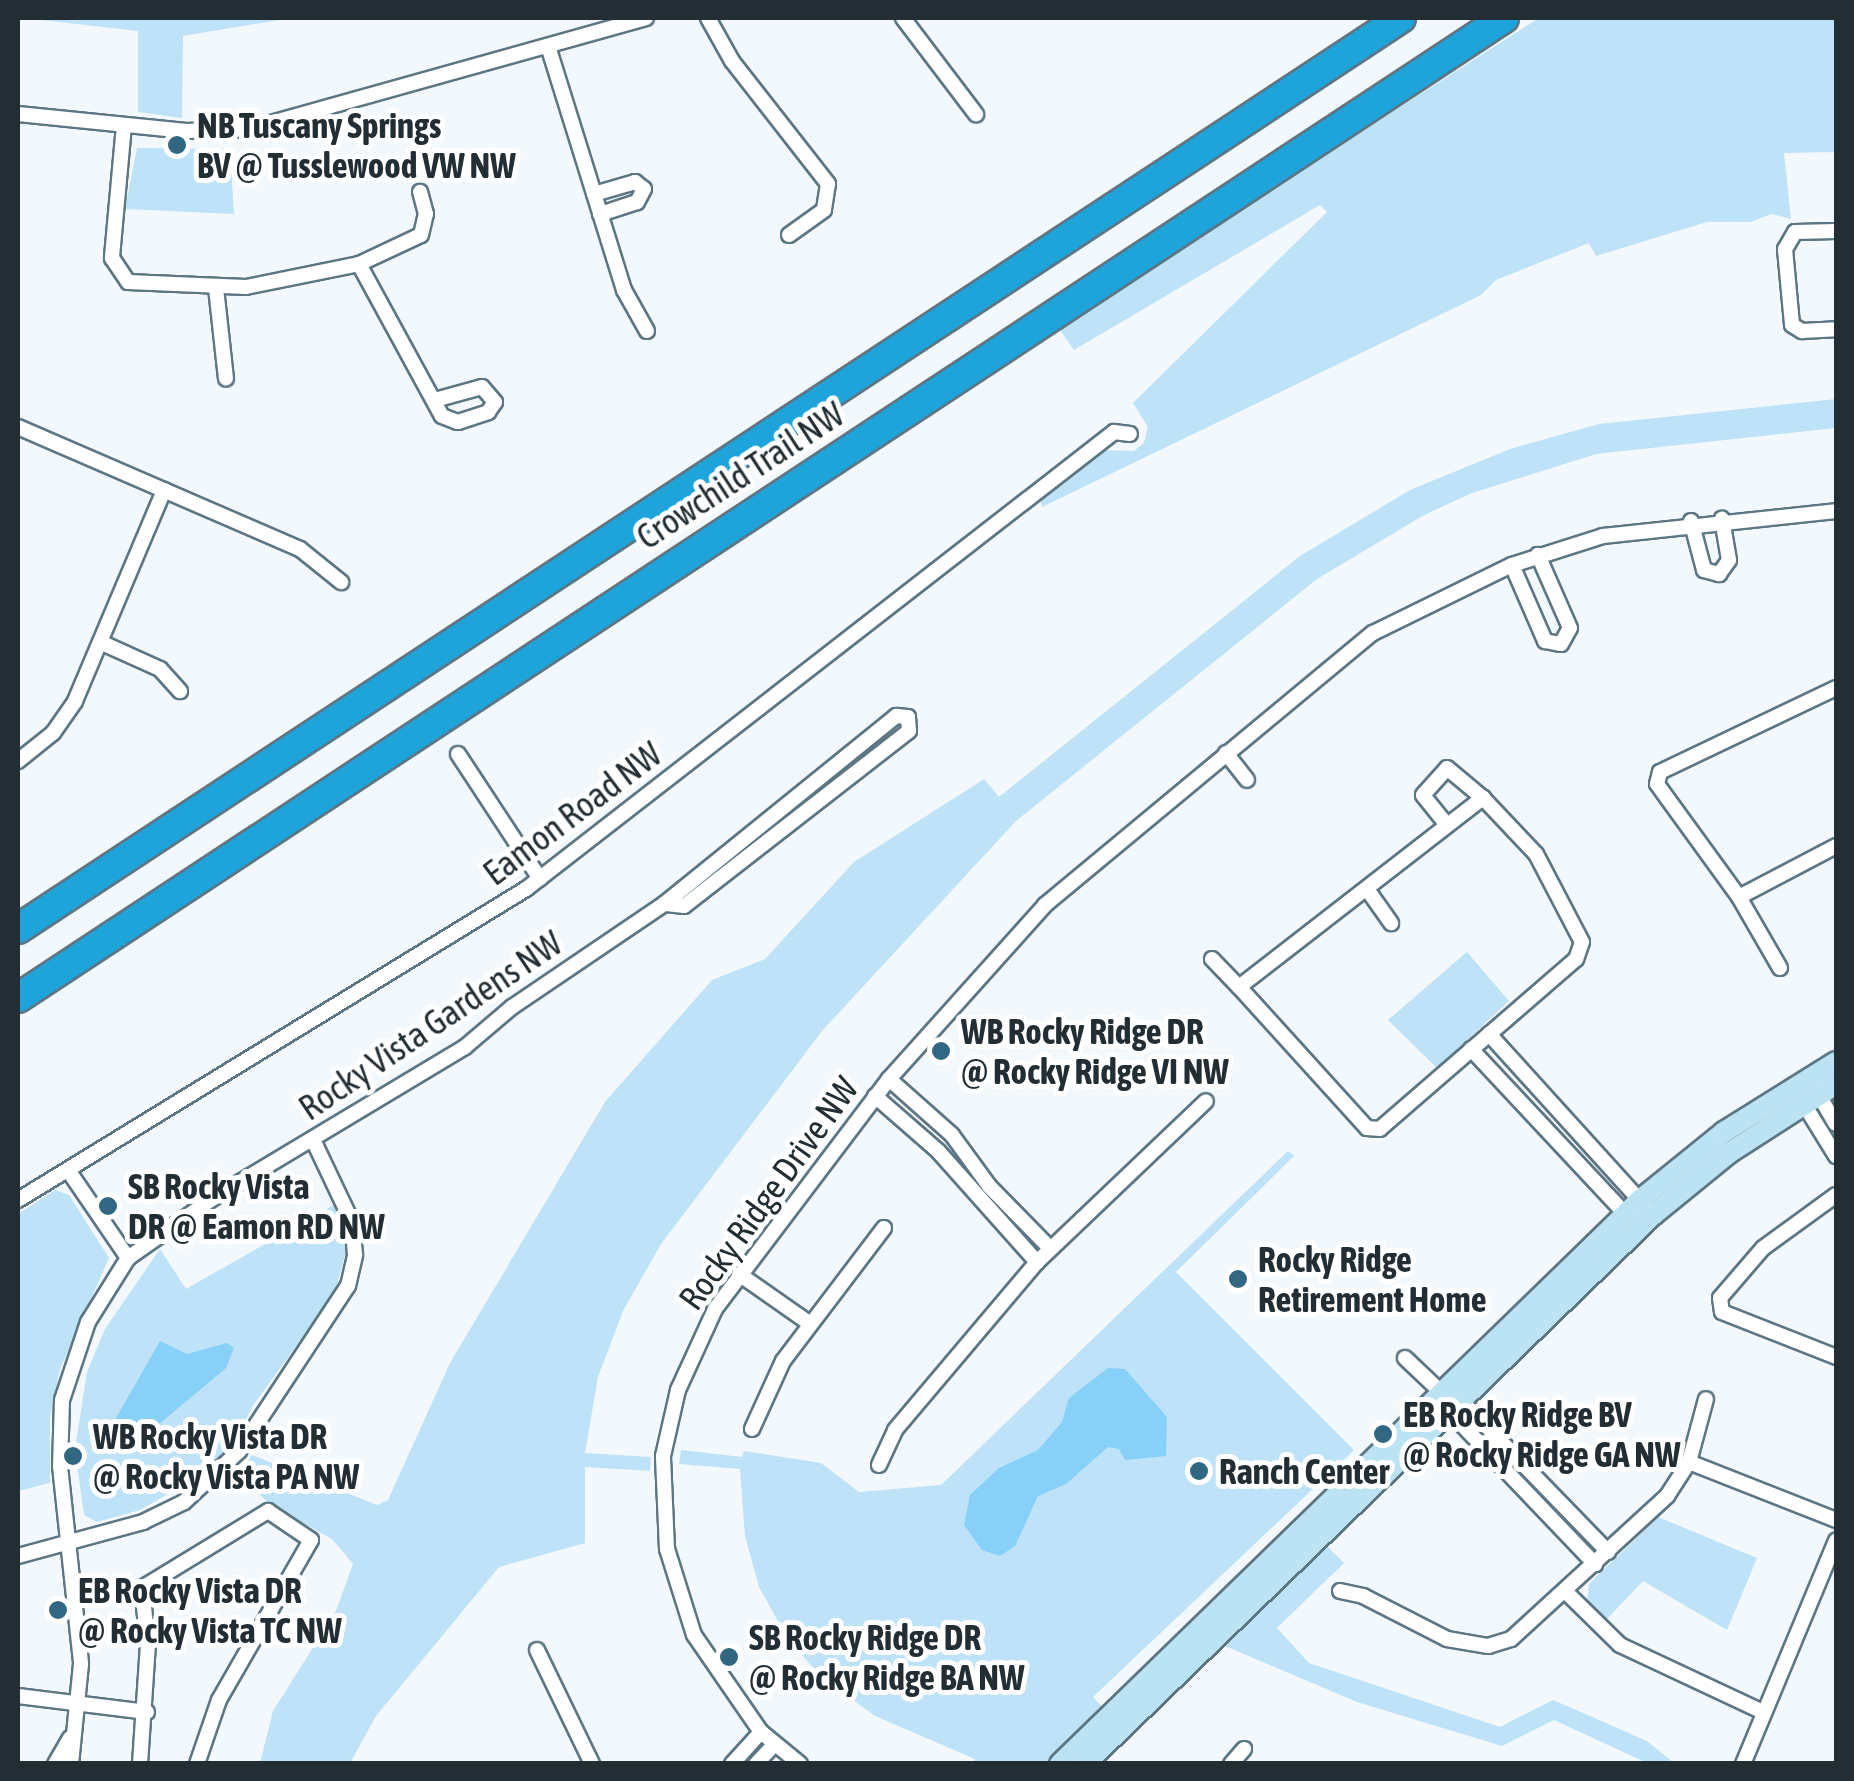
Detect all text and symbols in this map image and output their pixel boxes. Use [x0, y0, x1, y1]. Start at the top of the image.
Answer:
place label: NB Tuscany Springs BV @ Tusslewood VW NW [197, 104, 515, 186]
marker: NB Tuscany Springs BV @ Tusslewood VW NW [166, 134, 188, 156]
street label: Crowchild Trail NW [629, 392, 851, 558]
street label: Eamon Road NW [475, 732, 669, 894]
street label: Rocky Vista Gardens NW [291, 921, 569, 1129]
place label: WB Rocky Ridge DR @ Rocky Ridge VI NW [961, 1010, 1229, 1092]
marker: WB Rocky Ridge DR @ Rocky Ridge VI NW [930, 1040, 952, 1062]
street label: Rocky Ridge Drive NW [669, 1068, 867, 1318]
place label: SB Rocky Vista DR @ Eamon RD NW [128, 1165, 385, 1247]
marker: SB Rocky Vista DR @ Eamon RD NW [97, 1195, 119, 1217]
place label: Rocky Ridge Retirement Home [1258, 1238, 1487, 1320]
marker: Rocky Ridge Retirement Home [1227, 1268, 1249, 1290]
place label: EB Rocky Ridge BV @ Rocky Ridge GA NW [1403, 1393, 1680, 1475]
place label: WB Rocky Vista DR @ Rocky Vista PA NW [93, 1415, 359, 1497]
marker: EB Rocky Ridge BV @ Rocky Ridge GA NW [1372, 1423, 1394, 1445]
marker: WB Rocky Vista DR @ Rocky Vista PA NW [62, 1445, 84, 1467]
place label: Ranch Center [1219, 1450, 1389, 1492]
marker: Ranch Center [1188, 1460, 1210, 1482]
place label: EB Rocky Vista DR @ Rocky Vista TC NW [78, 1569, 342, 1651]
marker: EB Rocky Vista DR @ Rocky Vista TC NW [47, 1599, 69, 1621]
place label: SB Rocky Ridge DR @ Rocky Ridge BA NW [749, 1616, 1024, 1698]
marker: SB Rocky Ridge DR @ Rocky Ridge BA NW [718, 1646, 740, 1668]

